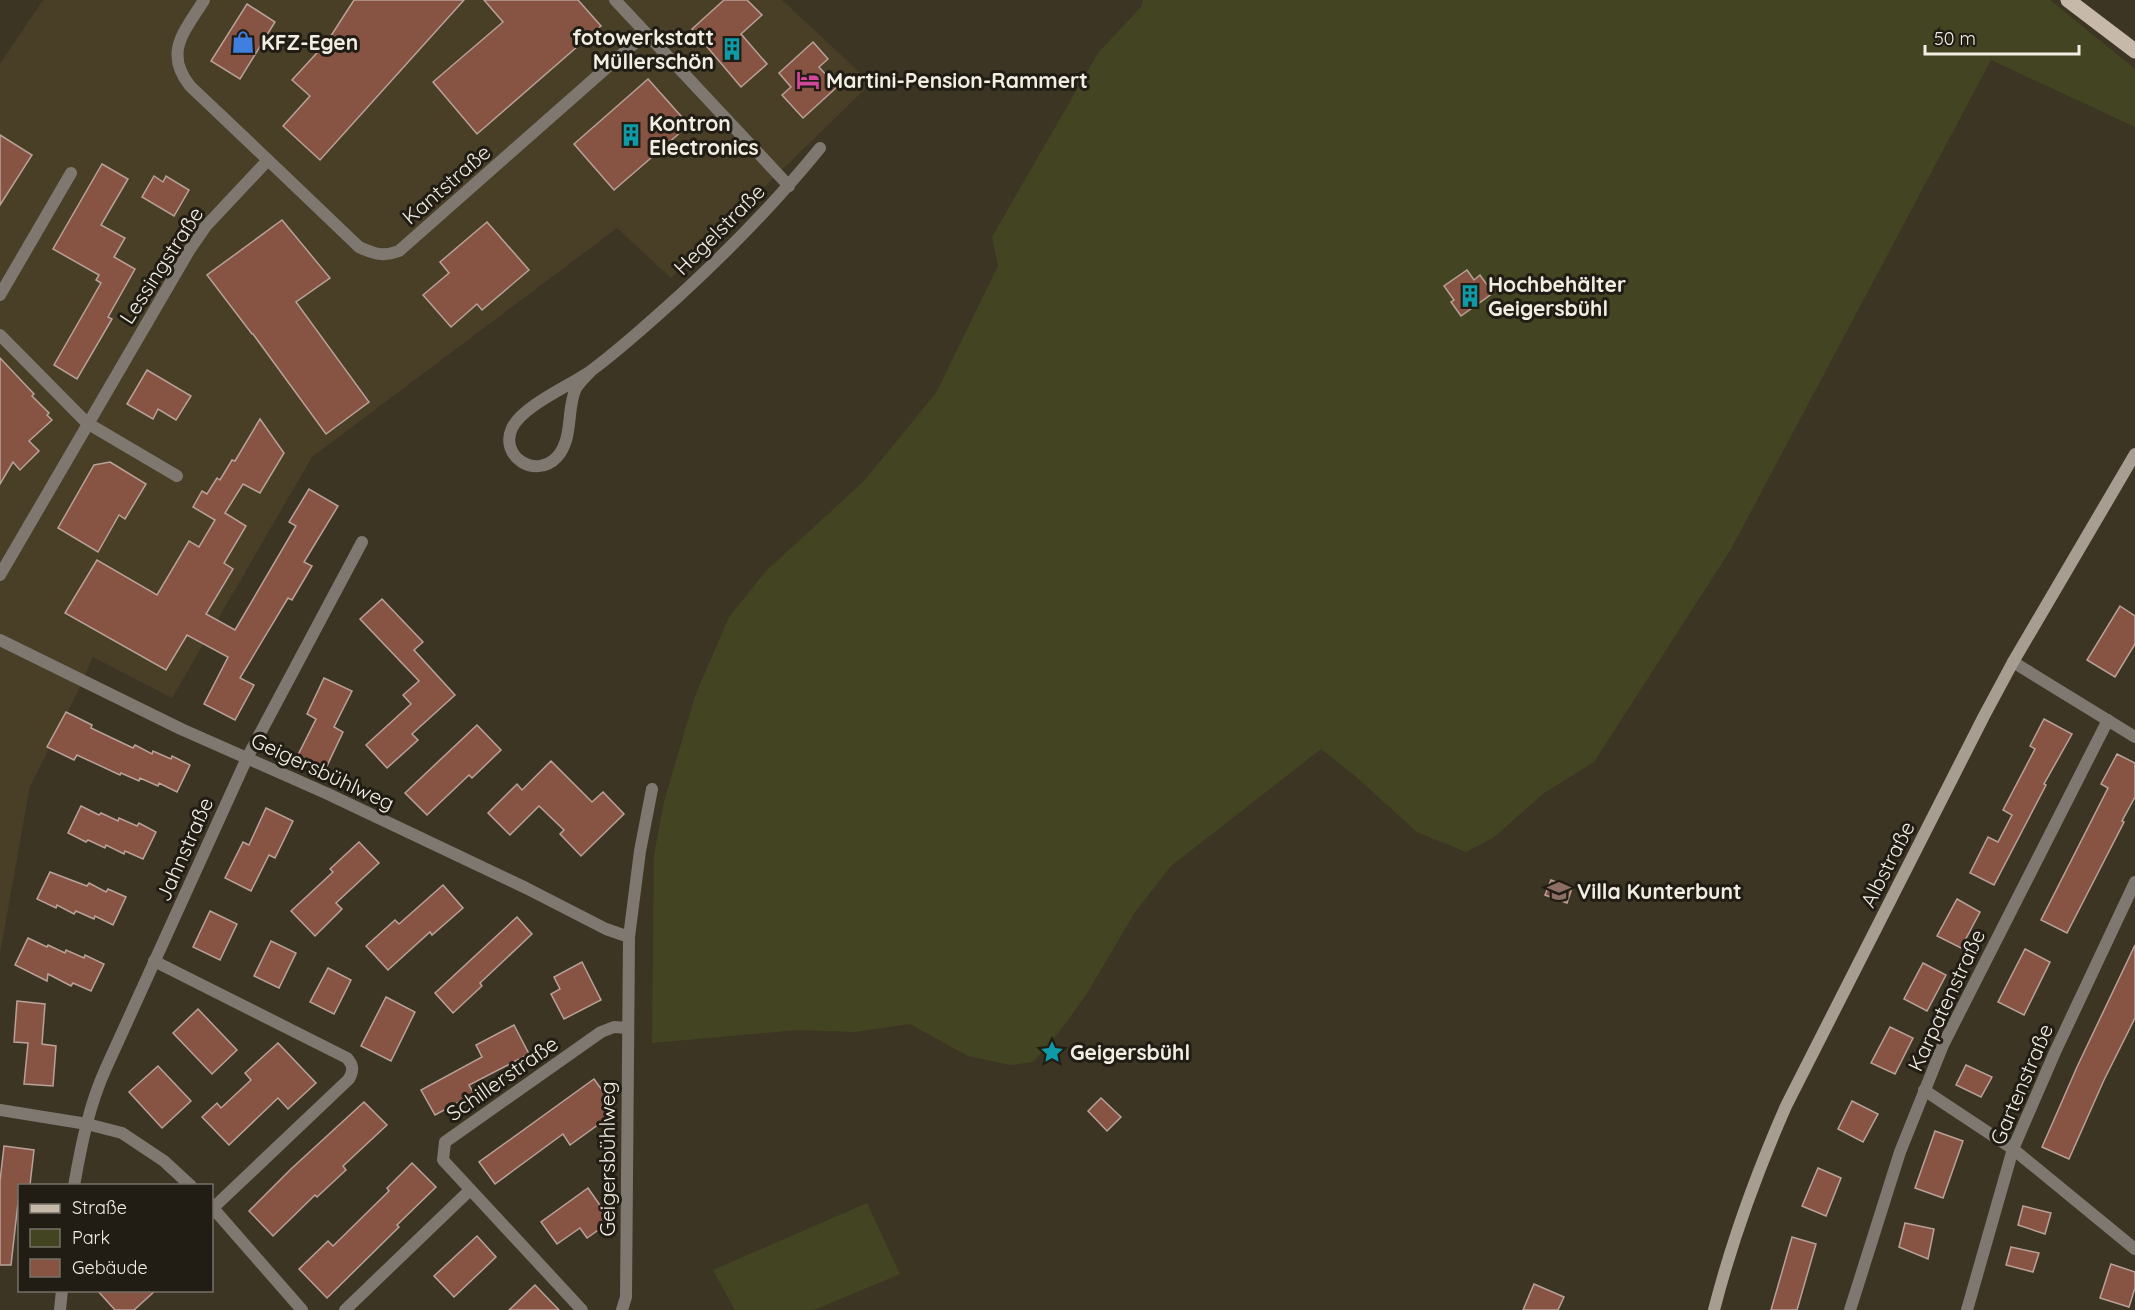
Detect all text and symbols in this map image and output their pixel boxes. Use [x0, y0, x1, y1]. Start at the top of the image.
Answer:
scale bar [1925, 18, 2080, 56]
place label: fotowerkstatt Müllerschön [572, 24, 714, 74]
text: 50 m [1934, 27, 1976, 50]
shop icon: KFZ-Egen [230, 29, 256, 55]
place label: KFZ-Egen [261, 29, 358, 55]
building icon: fotowerkstatt Müllerschön [719, 36, 745, 62]
hotel icon: Martini-Pension-Rammert [795, 67, 821, 93]
place label: Martini-Pension-Rammert [826, 67, 1088, 93]
place label: Kontron Electronics [649, 110, 759, 160]
building icon: Kontron Electronics [618, 122, 644, 148]
street label: Kantstraße [396, 139, 496, 229]
street label: Hegelstraße [668, 178, 770, 280]
street label: Lessingstraße [114, 202, 208, 328]
place label: Hochbehälter Geigersbühl [1488, 271, 1626, 321]
building icon: Hochbehälter Geigersbühl [1457, 283, 1483, 309]
street label: Geigersbühlweg [247, 726, 399, 816]
street label: Jahnstraße [150, 793, 218, 905]
street label: Albstraße [1854, 817, 1920, 911]
school or university icon: Villa Kunterbunt [1546, 878, 1572, 904]
place label: Villa Kunterbunt [1577, 878, 1742, 904]
street label: Karpatenstraße [1902, 925, 1990, 1075]
street label: Gartenstraße [1984, 1020, 2058, 1148]
street label: Schillerstraße [441, 1030, 563, 1126]
place icon: Geigersbühl [1039, 1039, 1065, 1065]
place label: Geigersbühl [1070, 1039, 1190, 1065]
street label: Geigersbühlweg [594, 1081, 620, 1237]
legend [18, 1184, 213, 1292]
text: Straße [72, 1196, 127, 1219]
text: Park [72, 1226, 110, 1249]
text: Gebäude [72, 1256, 148, 1279]

